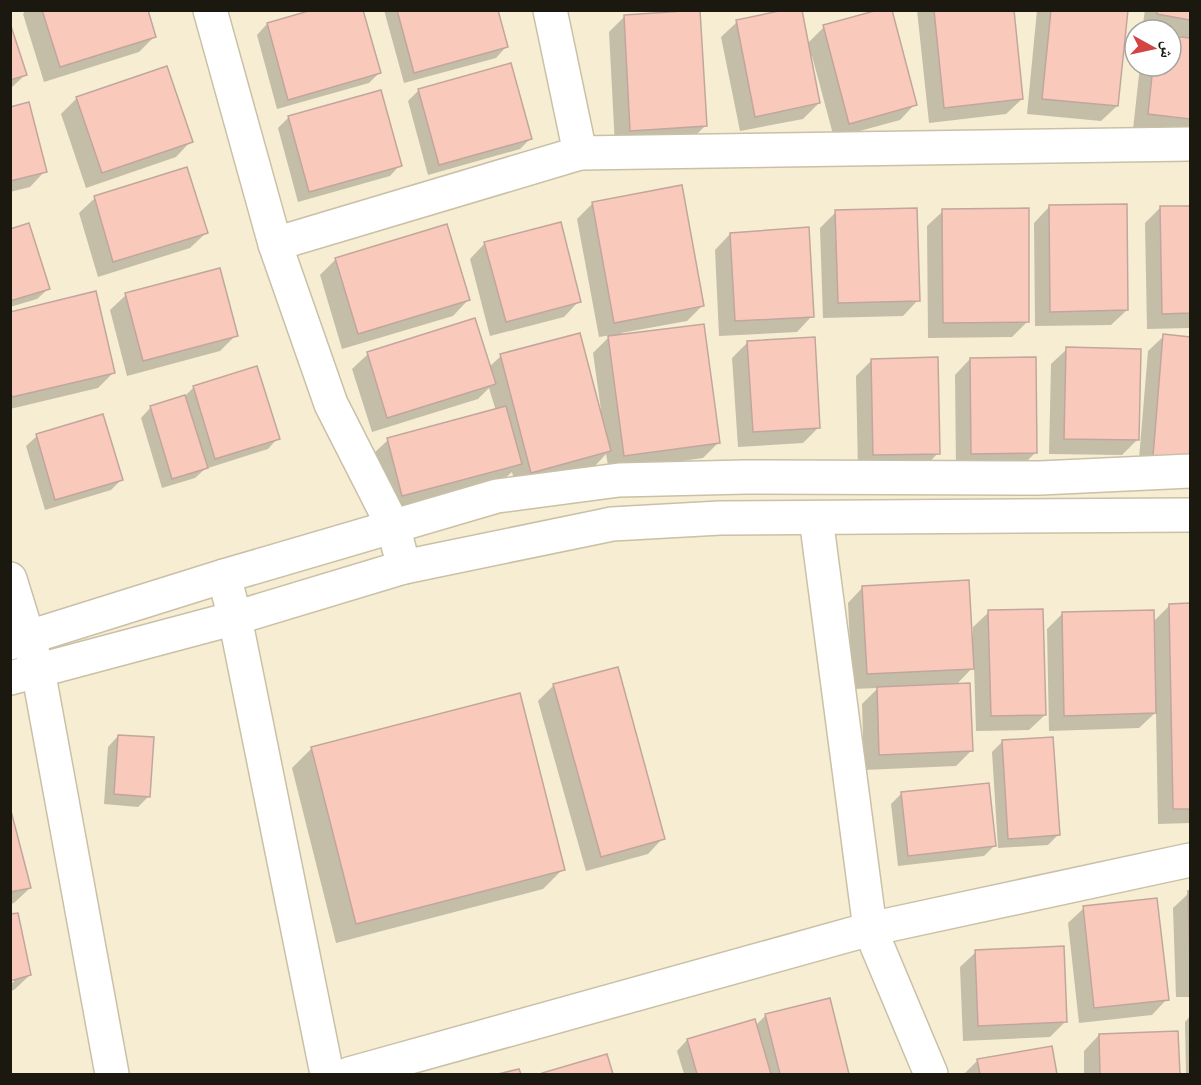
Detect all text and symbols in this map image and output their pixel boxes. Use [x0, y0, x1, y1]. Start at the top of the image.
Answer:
north arrow [1123, 18, 1183, 78]
text: ش [1155, 40, 1179, 60]

